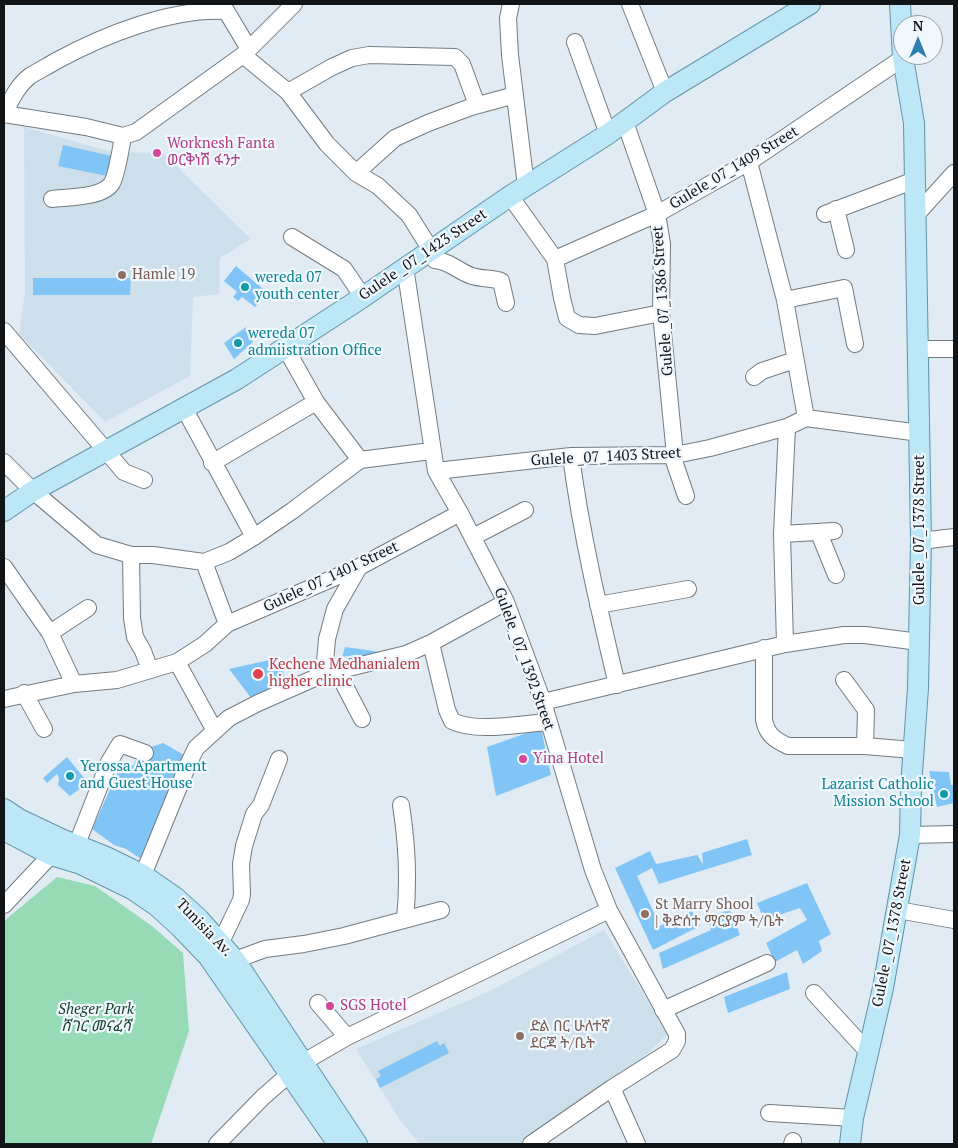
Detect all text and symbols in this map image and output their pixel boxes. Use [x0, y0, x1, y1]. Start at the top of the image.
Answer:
north arrow [893, 15, 943, 65]
text: N [913, 16, 923, 35]
street label: Gulele_07_1409 Street [666, 122, 802, 214]
place label: Worknesh Fanta ወርቅነሽ ፋንታ [167, 135, 275, 170]
marker: Worknesh Fanta ወርቅነሽ ፋንታ [151, 147, 163, 159]
street label: Gulele _07_1423 Street [356, 205, 490, 305]
street label: Gulele _07_1386 Street [649, 225, 677, 377]
place label: Hamle 19 [132, 266, 195, 284]
marker: Hamle 19 [116, 269, 128, 281]
place label: wereda 07 youth center [255, 269, 339, 304]
marker: wereda 07 youth center [239, 281, 251, 293]
place label: wereda 07 admiistration Office [248, 325, 382, 360]
marker: wereda 07 admiistration Office [232, 337, 244, 349]
street label: Gulele _07_1403 Street [530, 444, 682, 470]
street label: Gulele _07_1378 Street [911, 455, 929, 605]
street label: Gulele_07_1401 Street [261, 538, 401, 616]
street label: Gulele _07_1392 Street [490, 585, 558, 733]
place label: Kechene Medhanialem higher clinic [269, 656, 420, 691]
marker: Kechene Medhanialem higher clinic [251, 667, 265, 681]
place label: Yina Hotel [533, 750, 604, 768]
marker: Yina Hotel [517, 753, 529, 765]
place label: Yerossa Apartment and Guest House [80, 758, 207, 793]
marker: Yerossa Apartment and Guest House [64, 770, 76, 782]
place label: Lazarist Catholic Mission School [821, 776, 934, 811]
marker: Lazarist Catholic Mission School [938, 788, 950, 800]
street label: Gulele _07_1378 Street [869, 857, 915, 1009]
street label: Tunisia Av. [172, 895, 236, 961]
place label: St Marry Shool | ቅድሰተ ማርያም ት/ቤት [655, 896, 784, 931]
marker: St Marry Shool | ቅድሰተ ማርያም ት/ቤት [639, 908, 651, 920]
place label: SGS Hotel [340, 997, 407, 1015]
marker: SGS Hotel [324, 1000, 336, 1012]
park label: Sheger Park ሸገር መናፈሻ [58, 1001, 134, 1036]
place label: ድል በር ሁለተኛ ደርጃ ት/ቤት [530, 1018, 610, 1053]
marker: ድል በር ሁለተኛ ደርጃ ት/ቤት [514, 1030, 526, 1042]

